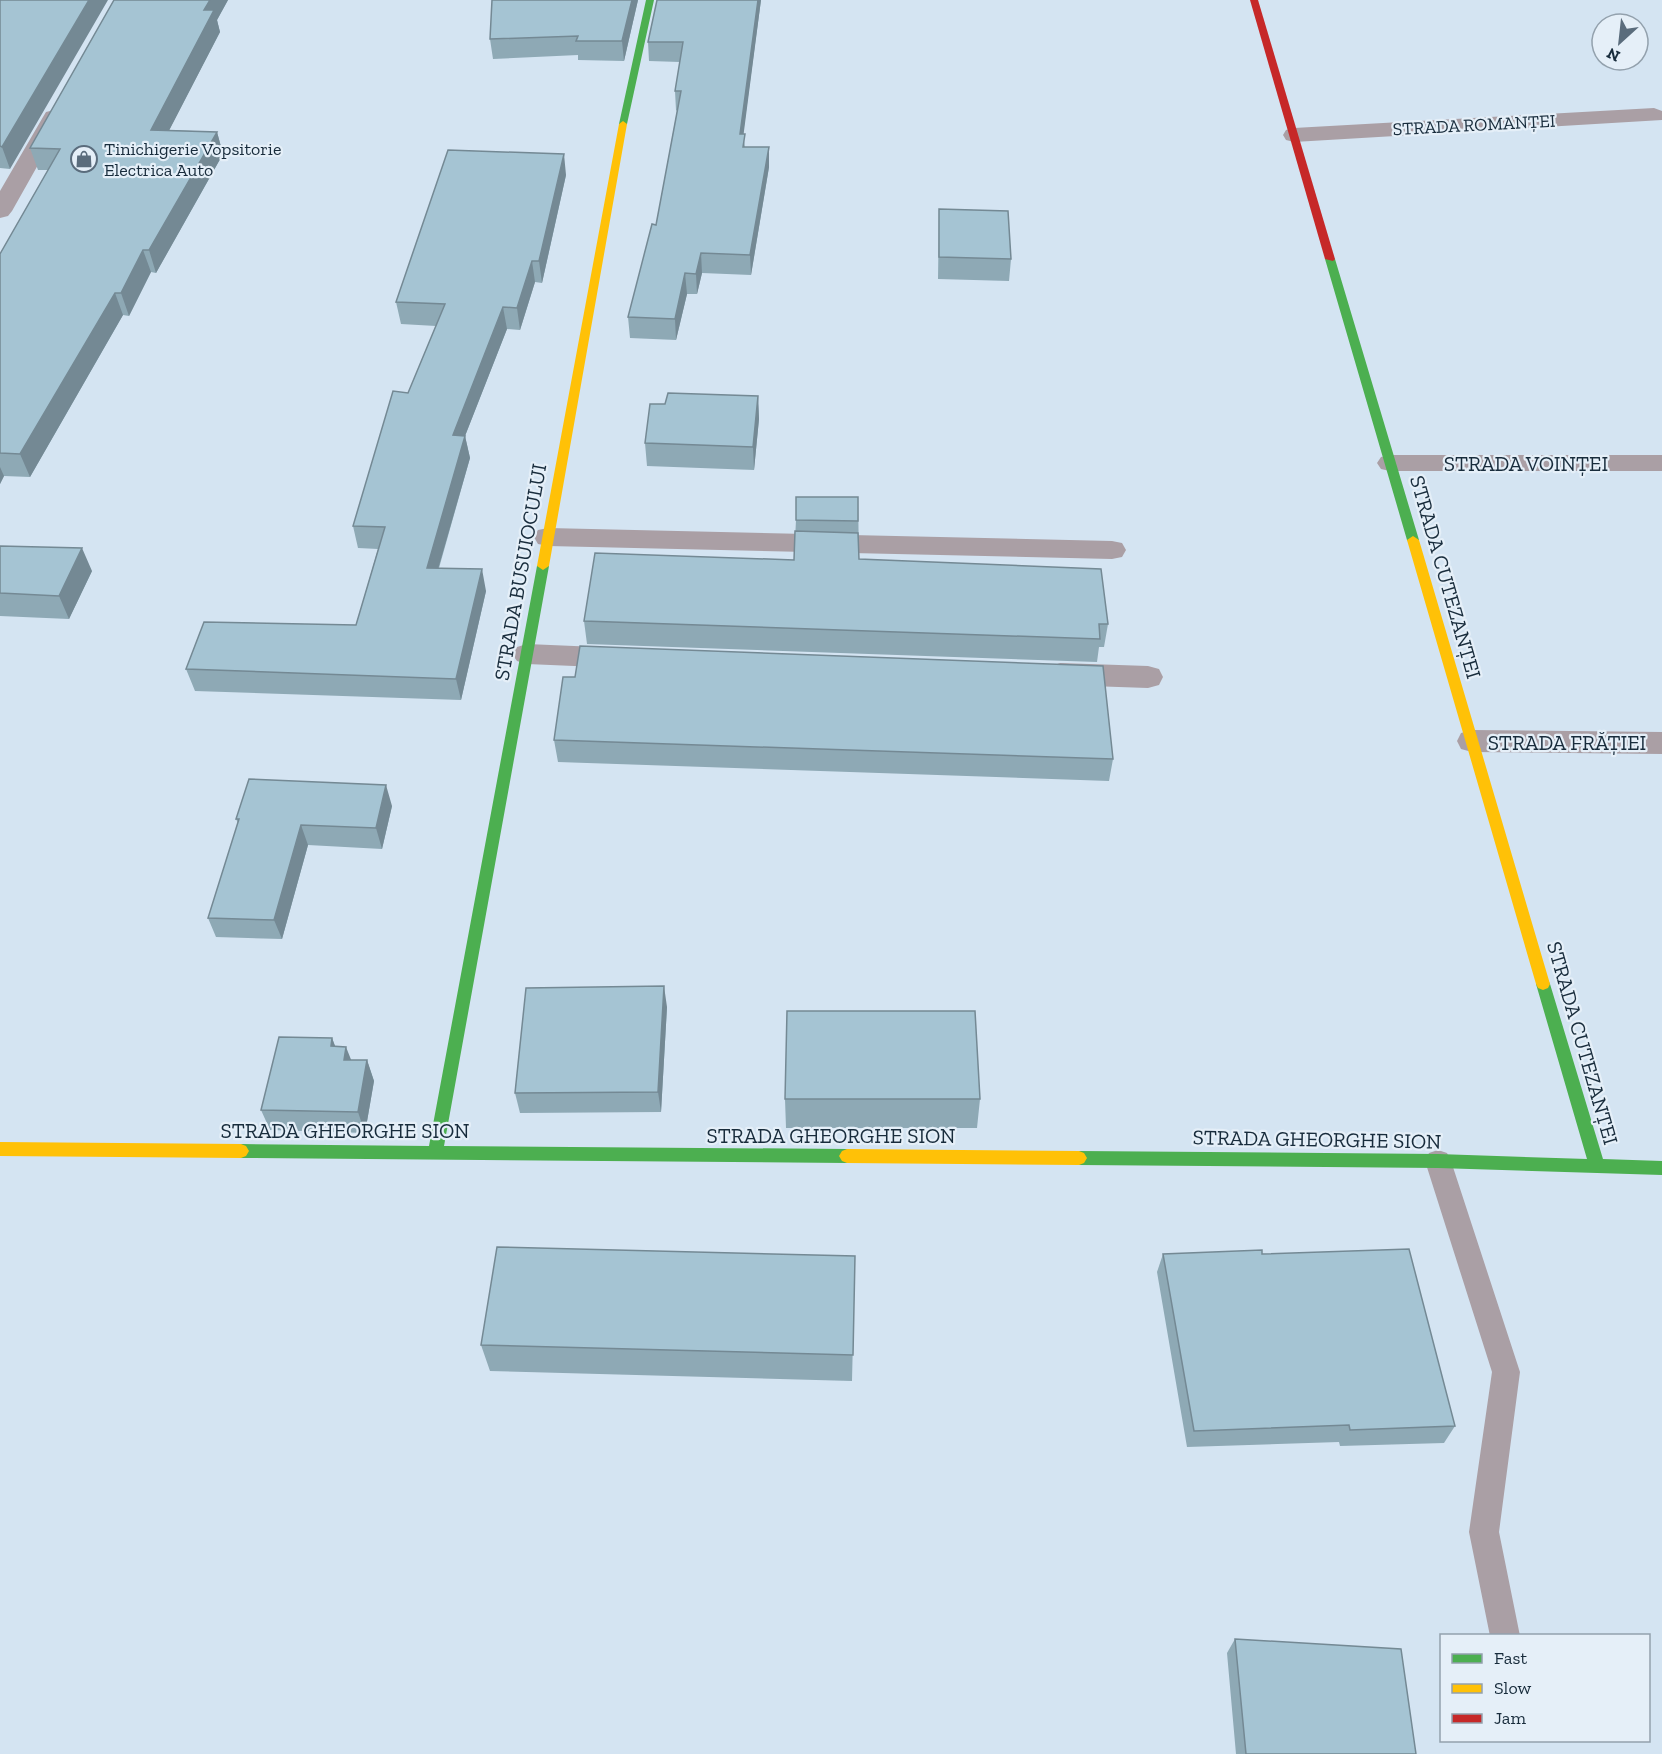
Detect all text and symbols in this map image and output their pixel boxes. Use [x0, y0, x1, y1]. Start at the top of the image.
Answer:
north arrow [1590, 12, 1650, 72]
text: N [1604, 44, 1623, 66]
street label: STRADA ROMANȚEI [1392, 110, 1556, 140]
place label: Tinichigerie Vopsitorie Electrica Auto [104, 138, 281, 181]
shop icon: Tinichigerie Vopsitorie Electrica Auto [69, 144, 99, 174]
street label: STRADA VOINȚEI [1444, 451, 1608, 476]
street label: STRADA BUSUIOCULUI [489, 462, 551, 682]
street label: STRADA CUTEZANȚEI [1405, 473, 1487, 681]
street label: STRADA FRĂȚIEI [1488, 730, 1646, 755]
street label: STRADA CUTEZANȚEI [1542, 939, 1624, 1147]
street label: STRADA GHEORGHE SION [221, 1118, 469, 1143]
street label: STRADA GHEORGHE SION [707, 1123, 955, 1148]
street label: STRADA GHEORGHE SION [1192, 1124, 1442, 1154]
legend [1440, 1634, 1650, 1742]
text: Fast [1494, 1647, 1527, 1669]
text: Slow [1494, 1677, 1531, 1699]
text: Jam [1494, 1707, 1526, 1729]

